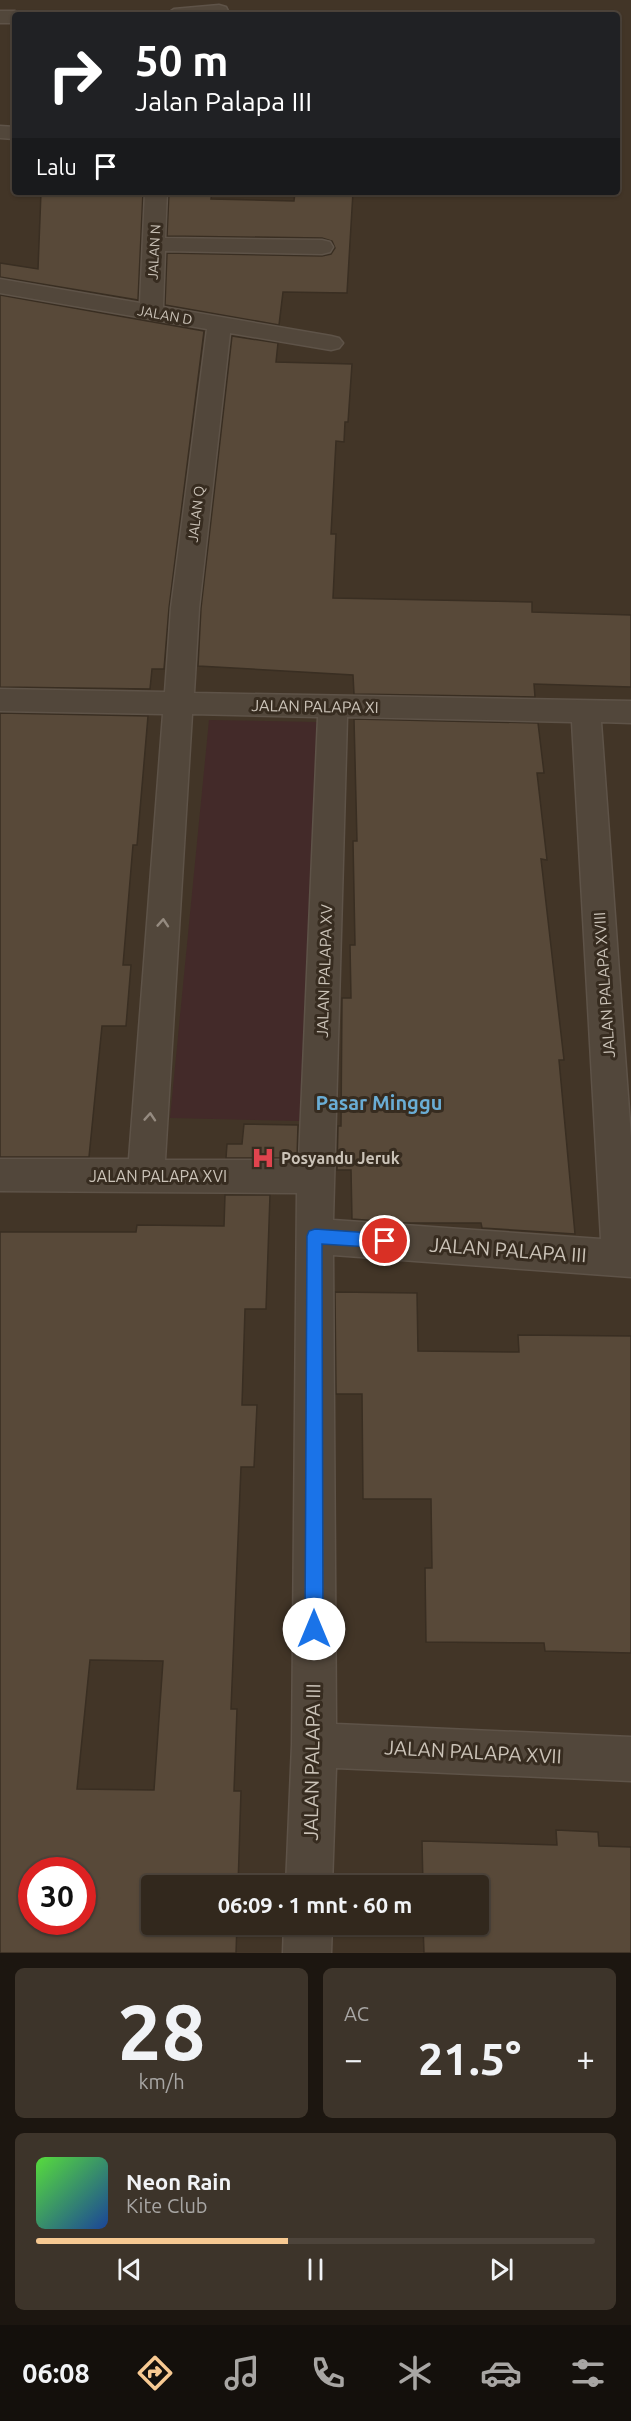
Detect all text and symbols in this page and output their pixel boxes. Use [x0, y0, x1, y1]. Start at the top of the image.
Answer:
icon: right [36, 36, 114, 114]
text: 50 m [135, 37, 229, 84]
text: Jalan Palapa III [135, 86, 312, 116]
icon: arrive [89, 150, 122, 183]
text: Lalu [36, 154, 77, 179]
street label: JALAN N [145, 224, 163, 280]
street label: JALAN D [136, 302, 194, 328]
street label: JALAN Q [185, 485, 207, 543]
street label: JALAN PALAPA XI [251, 696, 379, 716]
street label: JALAN PALAPA XV [313, 904, 335, 1038]
street label: JALAN PALAPA XVIII [590, 911, 618, 1059]
one-way arrow [156, 918, 169, 927]
district label: Pasar Minggu [316, 1091, 442, 1114]
one-way arrow [143, 1113, 156, 1122]
hospital icon: Posyandu Jeruk [250, 1145, 276, 1171]
place label: Posyandu Jeruk [281, 1149, 400, 1167]
street label: JALAN PALAPA XVI [89, 1167, 227, 1185]
pin [359, 1215, 410, 1266]
icon: arrive [368, 1224, 401, 1257]
street label: JALAN PALAPA III [429, 1233, 587, 1266]
position arrow [282, 1597, 346, 1661]
street label: JALAN PALAPA III [299, 1683, 324, 1841]
street label: JALAN PALAPA XVII [384, 1735, 562, 1768]
speed limit sign: 30 [18, 1857, 96, 1935]
text: 06:09 · 1 mnt · 60 m [218, 1892, 412, 1917]
text: 28 [118, 1987, 205, 2075]
text: AC [344, 2002, 369, 2025]
text: 21.5° [418, 2033, 521, 2084]
text: − [344, 2040, 363, 2077]
text: + [576, 2040, 595, 2077]
text: km/h [138, 2070, 185, 2093]
text: Neon Rain [126, 2169, 231, 2194]
text: Kite Club [126, 2194, 208, 2217]
icon: previous [113, 2253, 146, 2286]
icon: pause [299, 2253, 332, 2286]
icon: next [485, 2253, 518, 2286]
icon: directions [134, 2352, 176, 2394]
icon: music [221, 2352, 263, 2394]
icon: phone [307, 2352, 349, 2394]
icon: climate [394, 2352, 436, 2394]
icon: car [480, 2352, 522, 2394]
icon: filters [567, 2352, 609, 2394]
text: 06:08 [22, 2358, 90, 2388]

